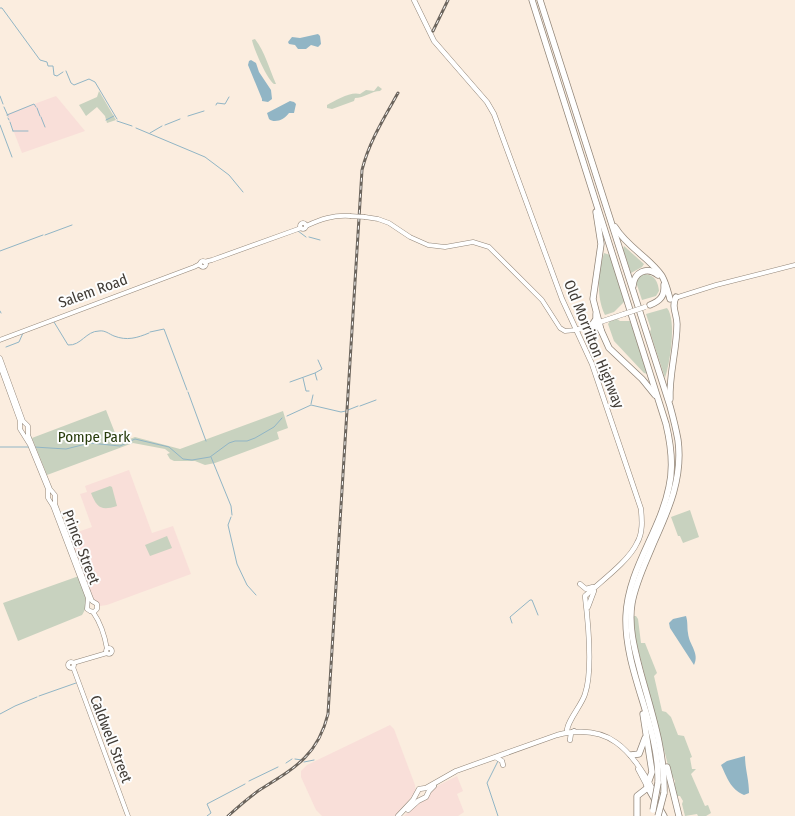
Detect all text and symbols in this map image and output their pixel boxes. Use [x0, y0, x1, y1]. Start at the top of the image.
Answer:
street label: Salem Road [56, 270, 130, 312]
street label: Old Morrilton Highway [560, 277, 628, 411]
park label: Pompe Park [58, 428, 130, 446]
street label: Prince Street [59, 507, 103, 587]
street label: Caldwell Street [86, 693, 136, 785]

